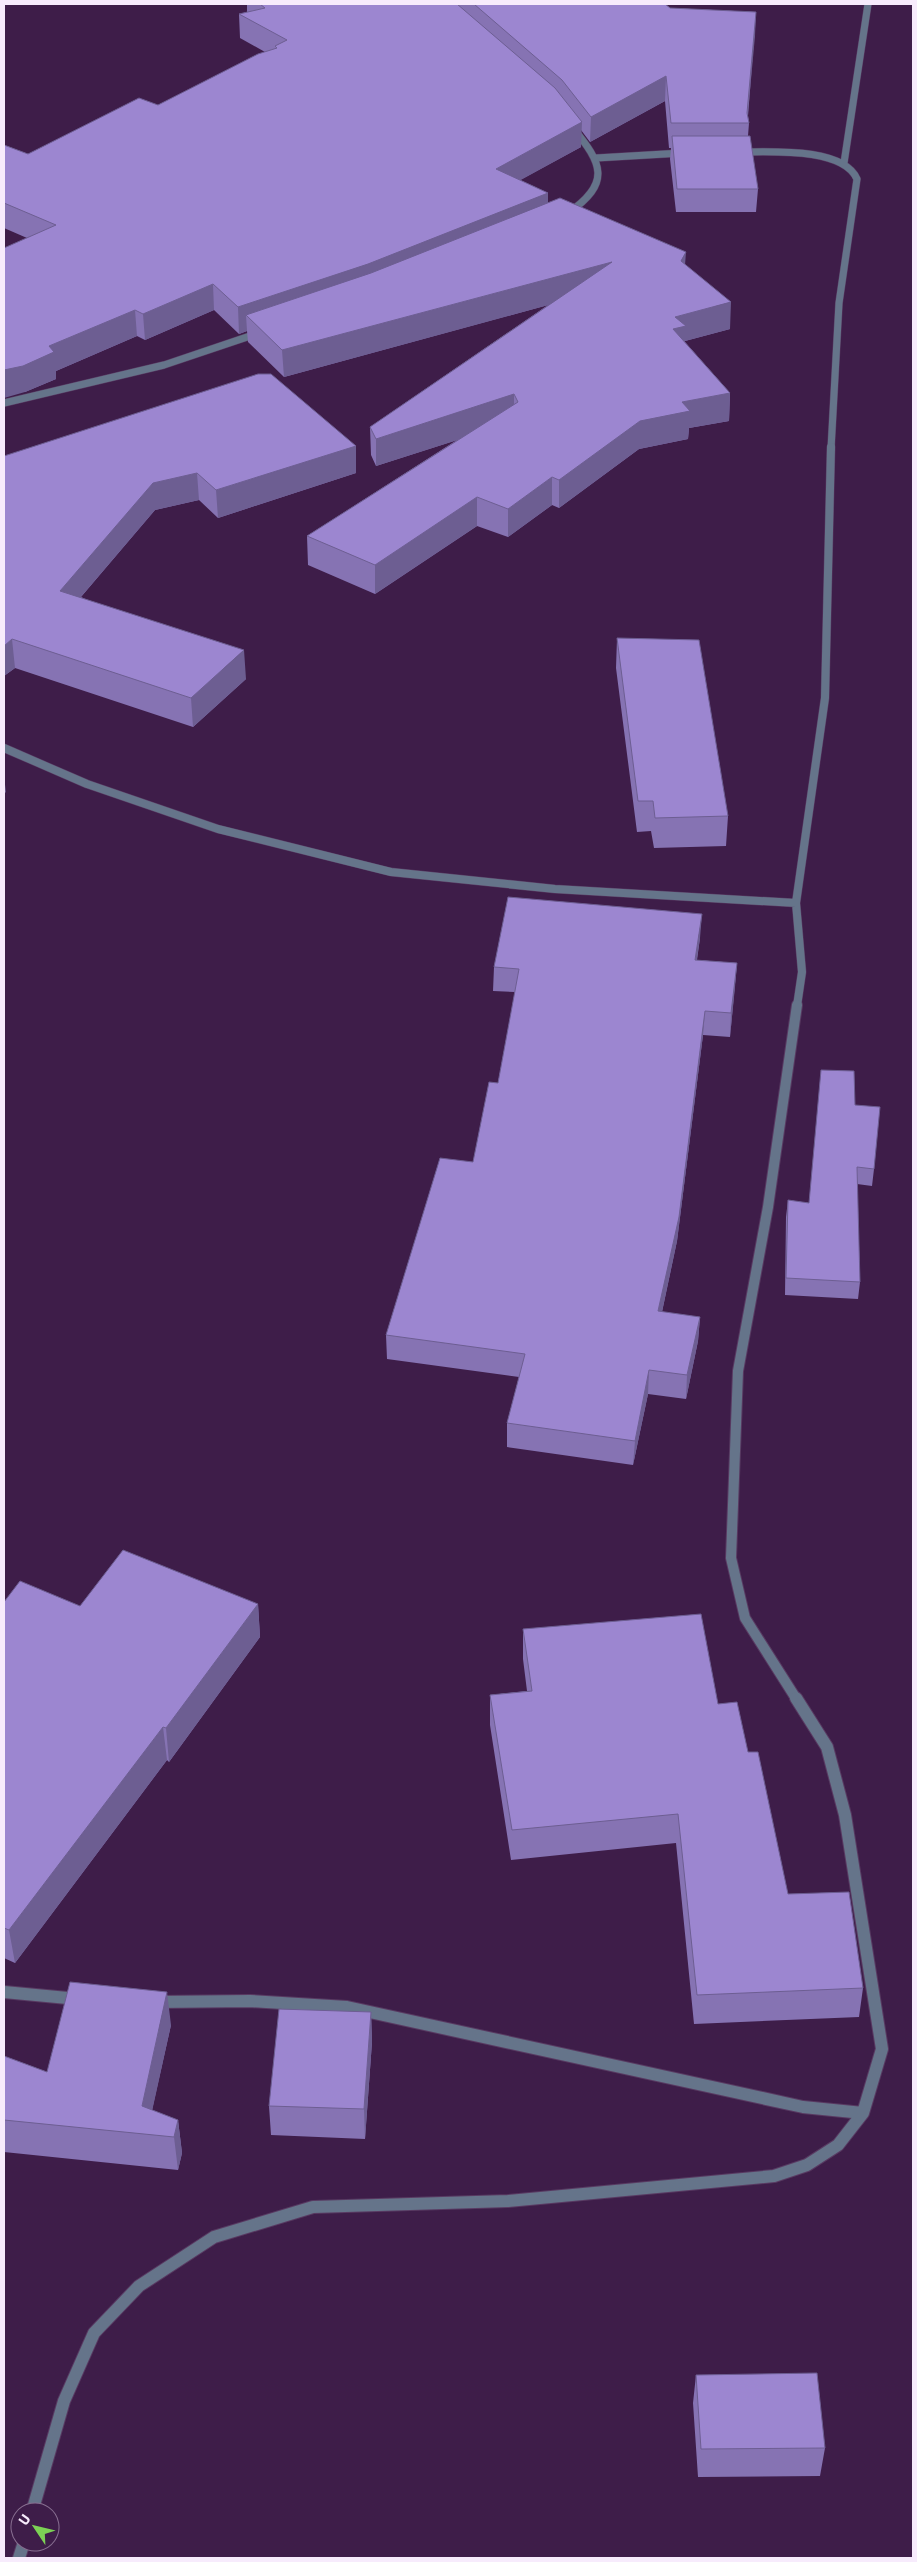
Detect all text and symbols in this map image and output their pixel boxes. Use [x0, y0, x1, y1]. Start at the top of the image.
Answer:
north arrow [10, 2502, 60, 2552]
text: U [14, 2510, 35, 2529]

